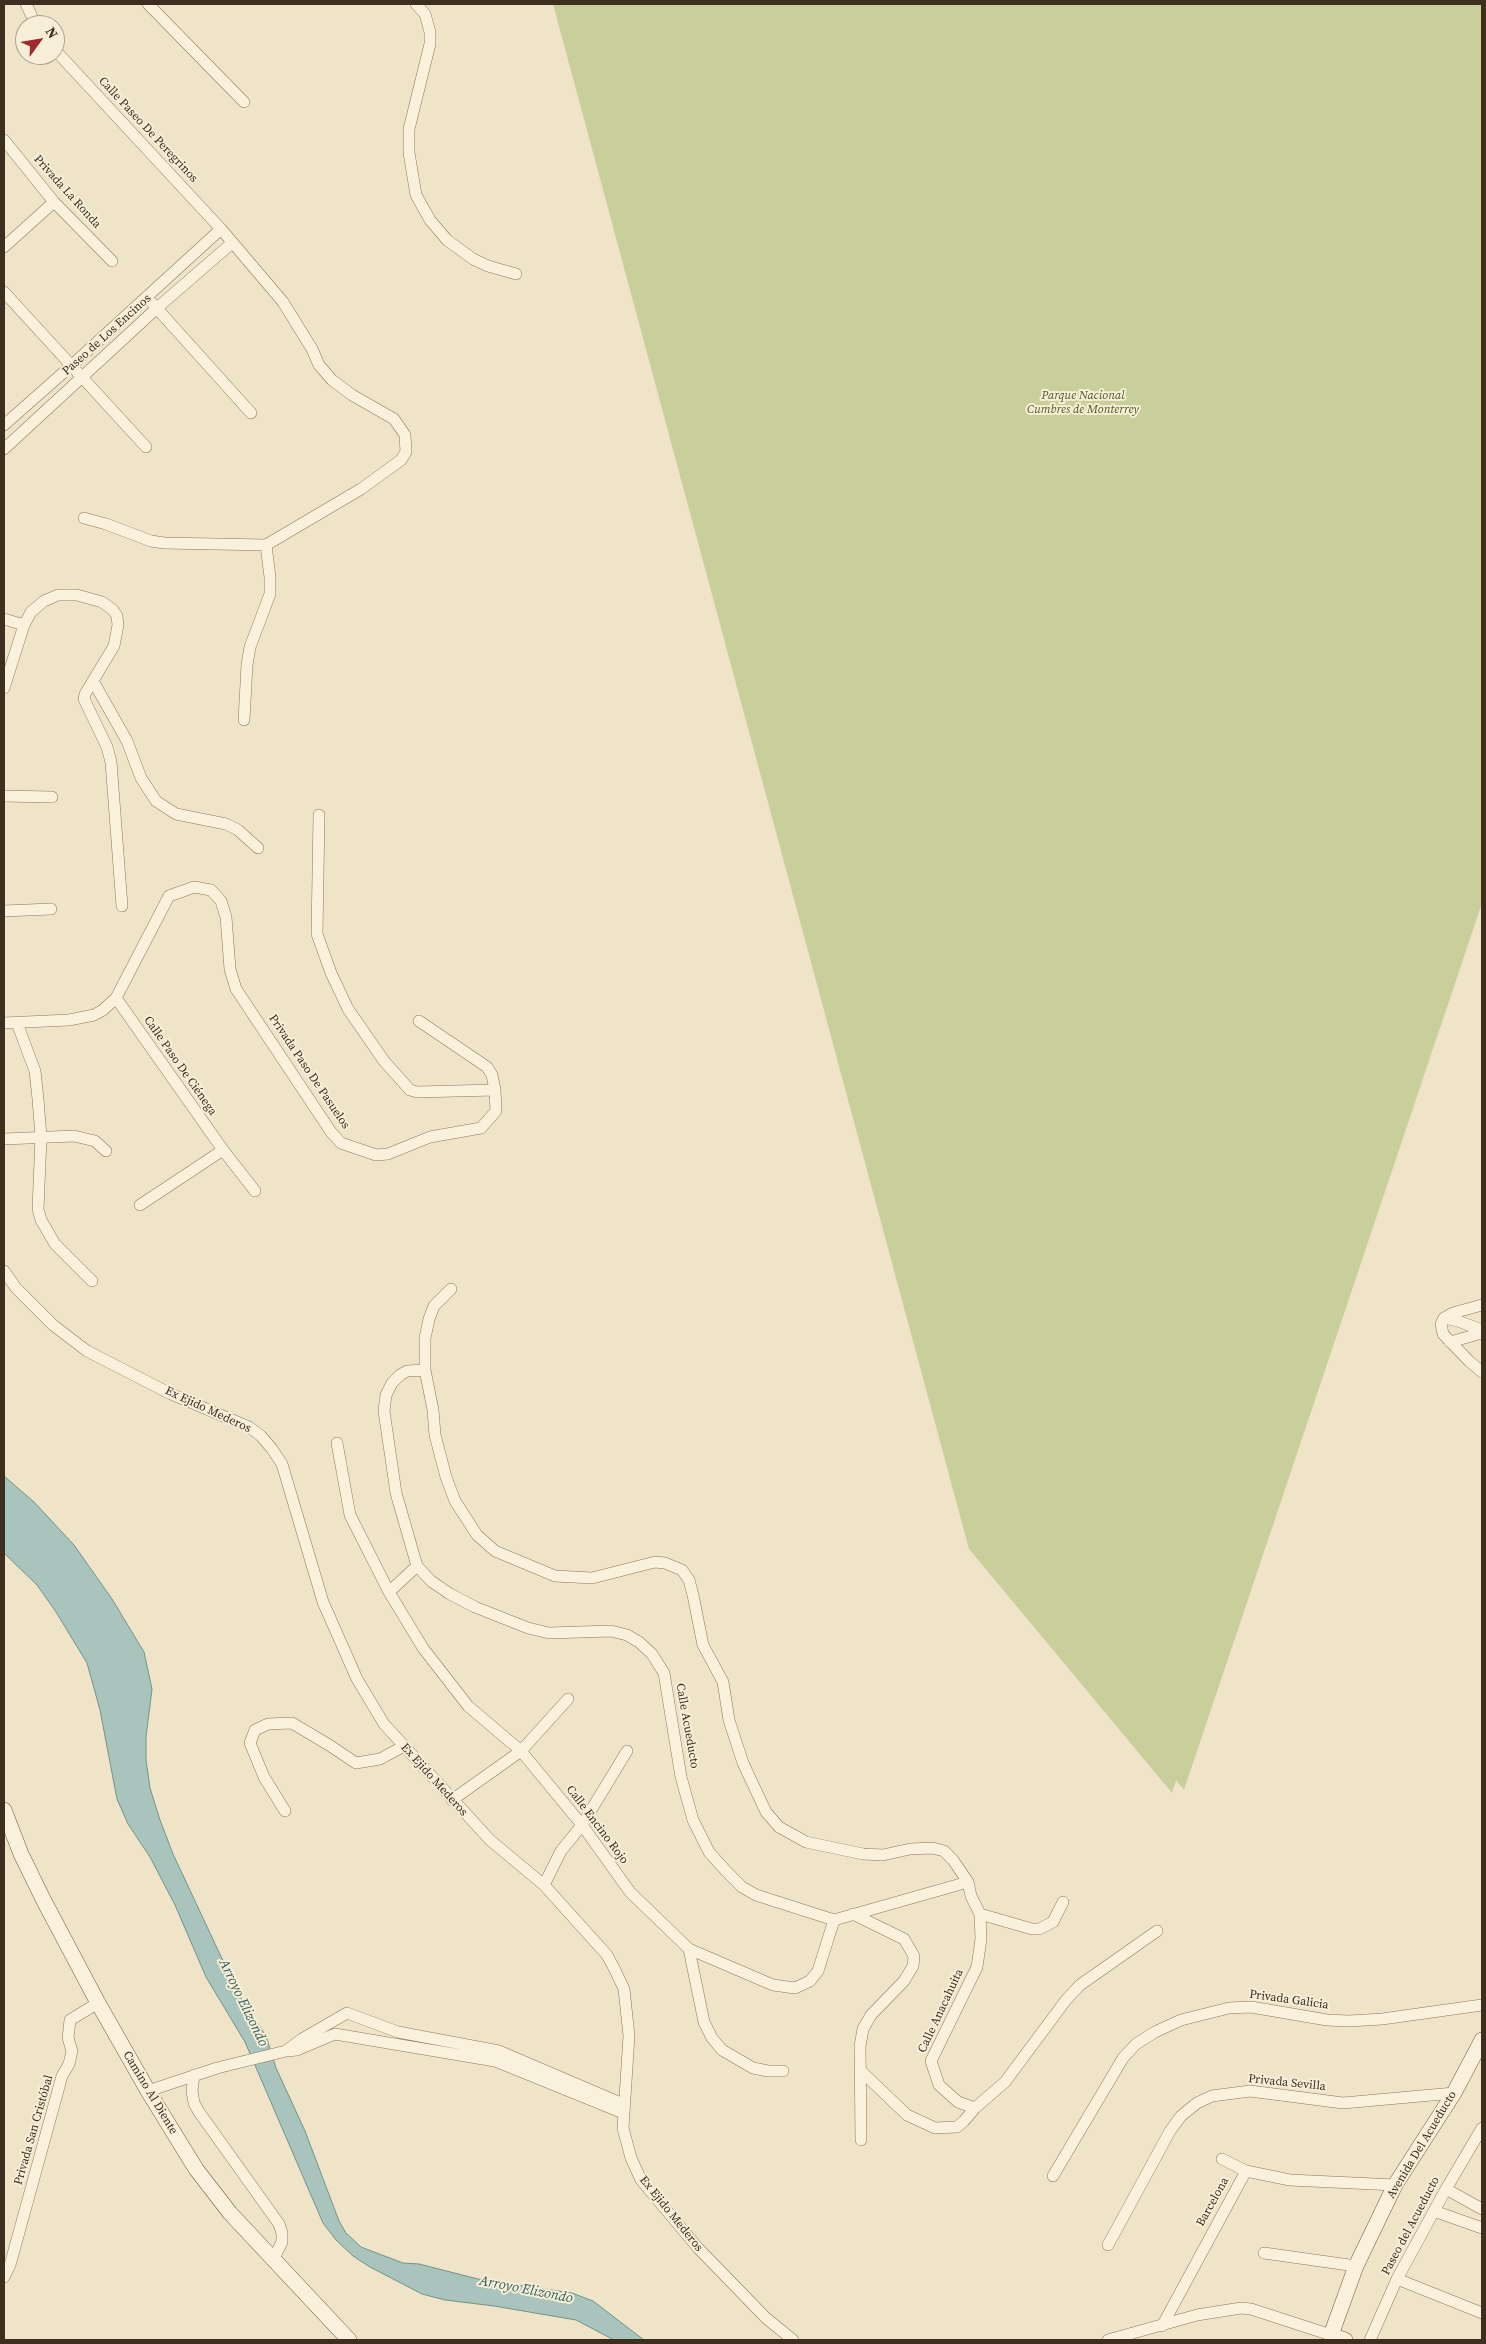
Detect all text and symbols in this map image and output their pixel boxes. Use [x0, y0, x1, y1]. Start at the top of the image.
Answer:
north arrow [15, 15, 65, 65]
text: N [41, 23, 63, 42]
street label: Calle Paseo De Peregrinos [95, 74, 201, 186]
street label: Privada La Ronda [30, 152, 104, 232]
street label: Paseo de Los Encinos [60, 291, 154, 379]
park label: Parque Nacional Cumbres de Monterrey [1027, 389, 1139, 417]
street label: Privada Paso De Pasuelos [265, 1012, 353, 1132]
street label: Calle Paso De Ciénega [140, 1014, 220, 1118]
street label: Ex Ejido Mederos [163, 1384, 253, 1436]
street label: Calle Acueducto [672, 1682, 702, 1770]
street label: Ex Ejido Mederos [398, 1741, 470, 1819]
street label: Calle Encino Rojo [563, 1783, 631, 1867]
water label: Arroyo Elizondo [215, 1957, 271, 2049]
street label: Calle Anacahuita [915, 1967, 967, 2055]
street label: Privada Galicia [1248, 1987, 1330, 2013]
street label: Camino Al Diente [120, 2049, 180, 2137]
street label: Privada Sevilla [1248, 2072, 1326, 2094]
street label: Privada San Cristóbal [11, 2073, 57, 2187]
street label: Avenida Del Acueducto [1384, 2089, 1460, 2201]
street label: Ex Ejido Mederos [636, 2173, 706, 2255]
street label: Paseo del Acueducto [1379, 2174, 1443, 2278]
street label: Barcelona [1194, 2175, 1232, 2229]
water label: Arroyo Elizondo [478, 2273, 574, 2307]

